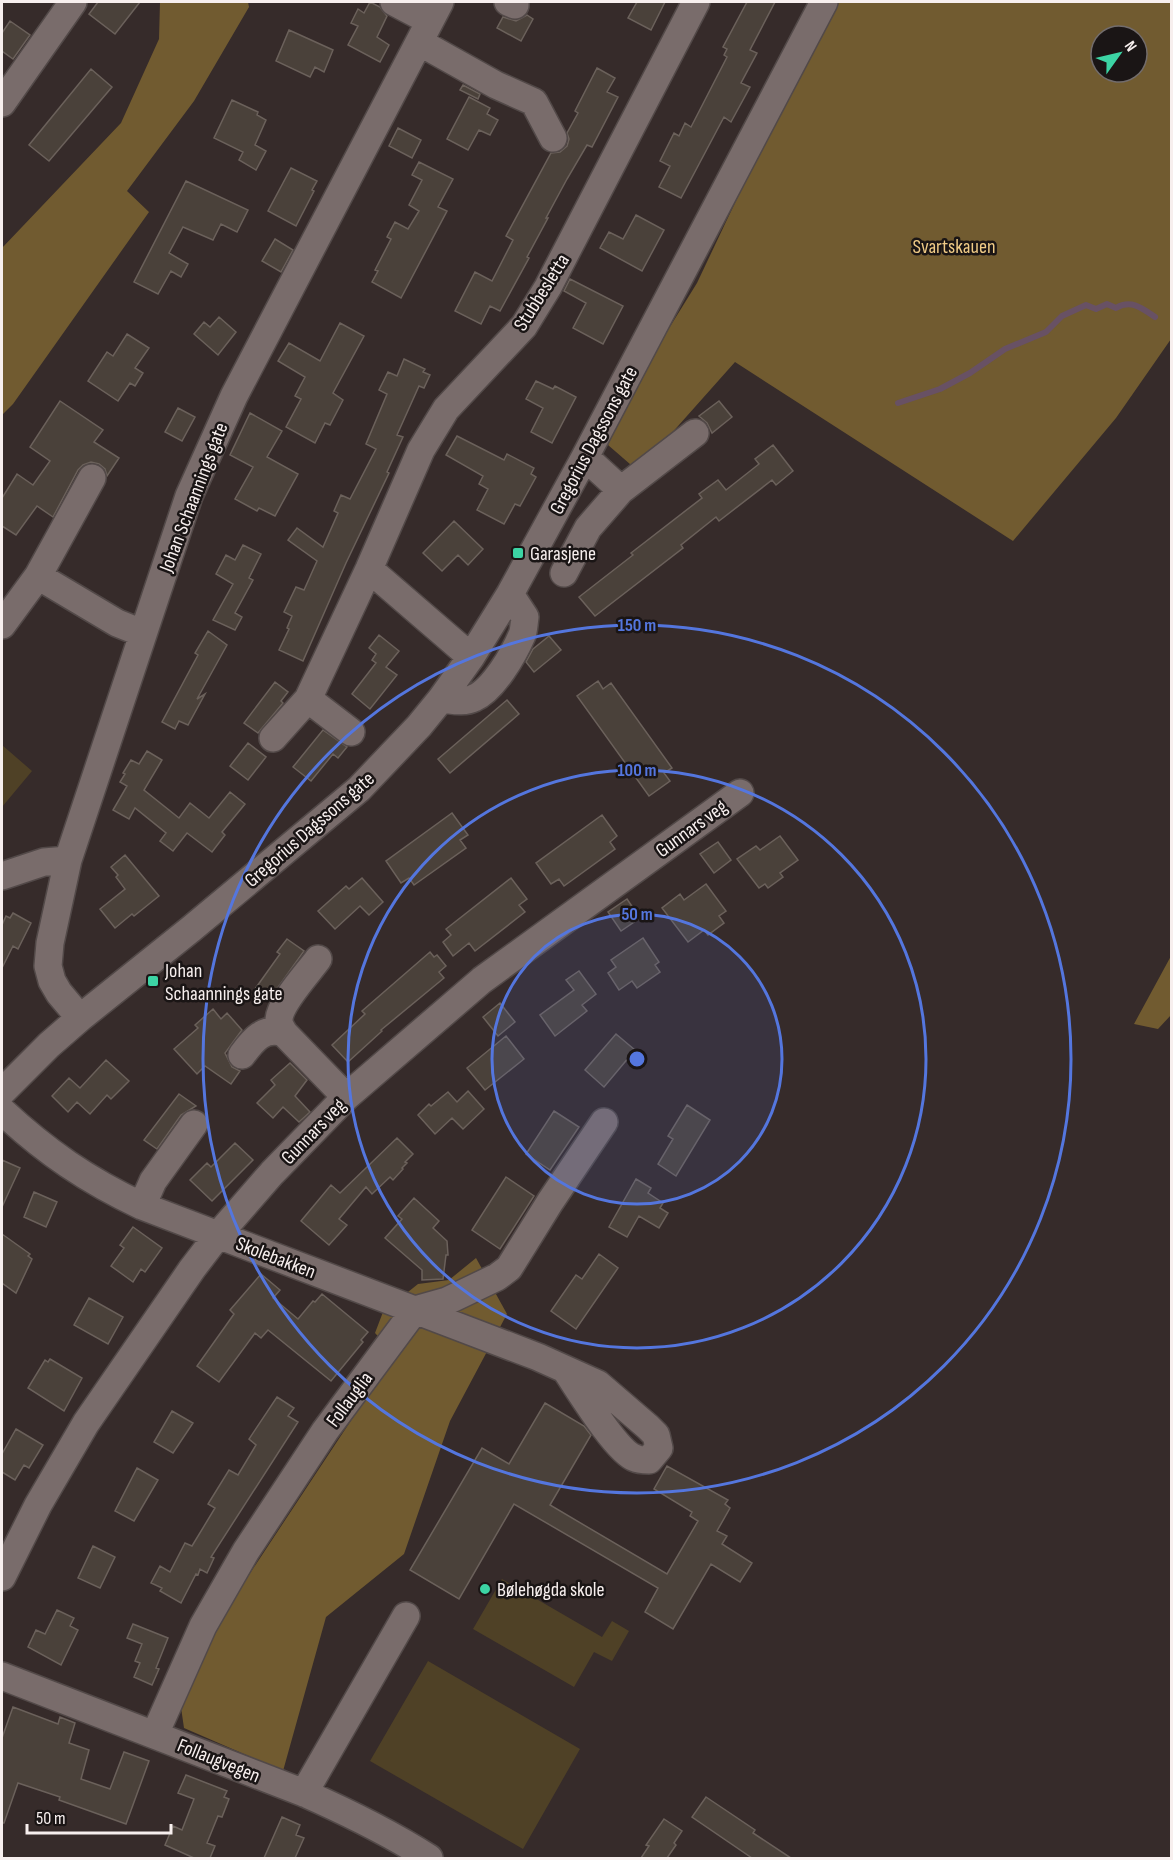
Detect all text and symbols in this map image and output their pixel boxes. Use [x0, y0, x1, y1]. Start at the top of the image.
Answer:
north arrow [1089, 24, 1149, 84]
text: N [1120, 38, 1140, 55]
park label: Svartskauen [912, 235, 996, 259]
street label: Stubbesletta [509, 250, 575, 335]
street label: Gregorius Dagssons gate [545, 362, 643, 519]
street label: Johan Schaannings gate [154, 419, 233, 576]
place label: Garasjene [530, 542, 596, 566]
marker: Garasjene [511, 546, 525, 560]
text: 150 m [618, 615, 656, 636]
text: 100 m [618, 760, 657, 781]
street label: Gregorius Dagssons gate [240, 767, 379, 893]
street label: Gunnars veg [651, 795, 732, 863]
text: 50 m [621, 904, 653, 925]
place label: Johan Schaannings gate [164, 959, 283, 1006]
marker: Johan Schaannings gate [146, 974, 160, 988]
centre of rings [627, 1049, 647, 1069]
street label: Gunnars veg [276, 1094, 351, 1170]
street label: Skolebakken [232, 1232, 319, 1284]
street label: Follauglia [321, 1367, 378, 1432]
place label: Bølehøgda skole [497, 1578, 604, 1602]
marker: Bølehøgda skole [478, 1582, 492, 1596]
street label: Follaugvegen [174, 1734, 263, 1788]
scale bar [27, 1797, 171, 1835]
text: 50 m [36, 1808, 66, 1829]

